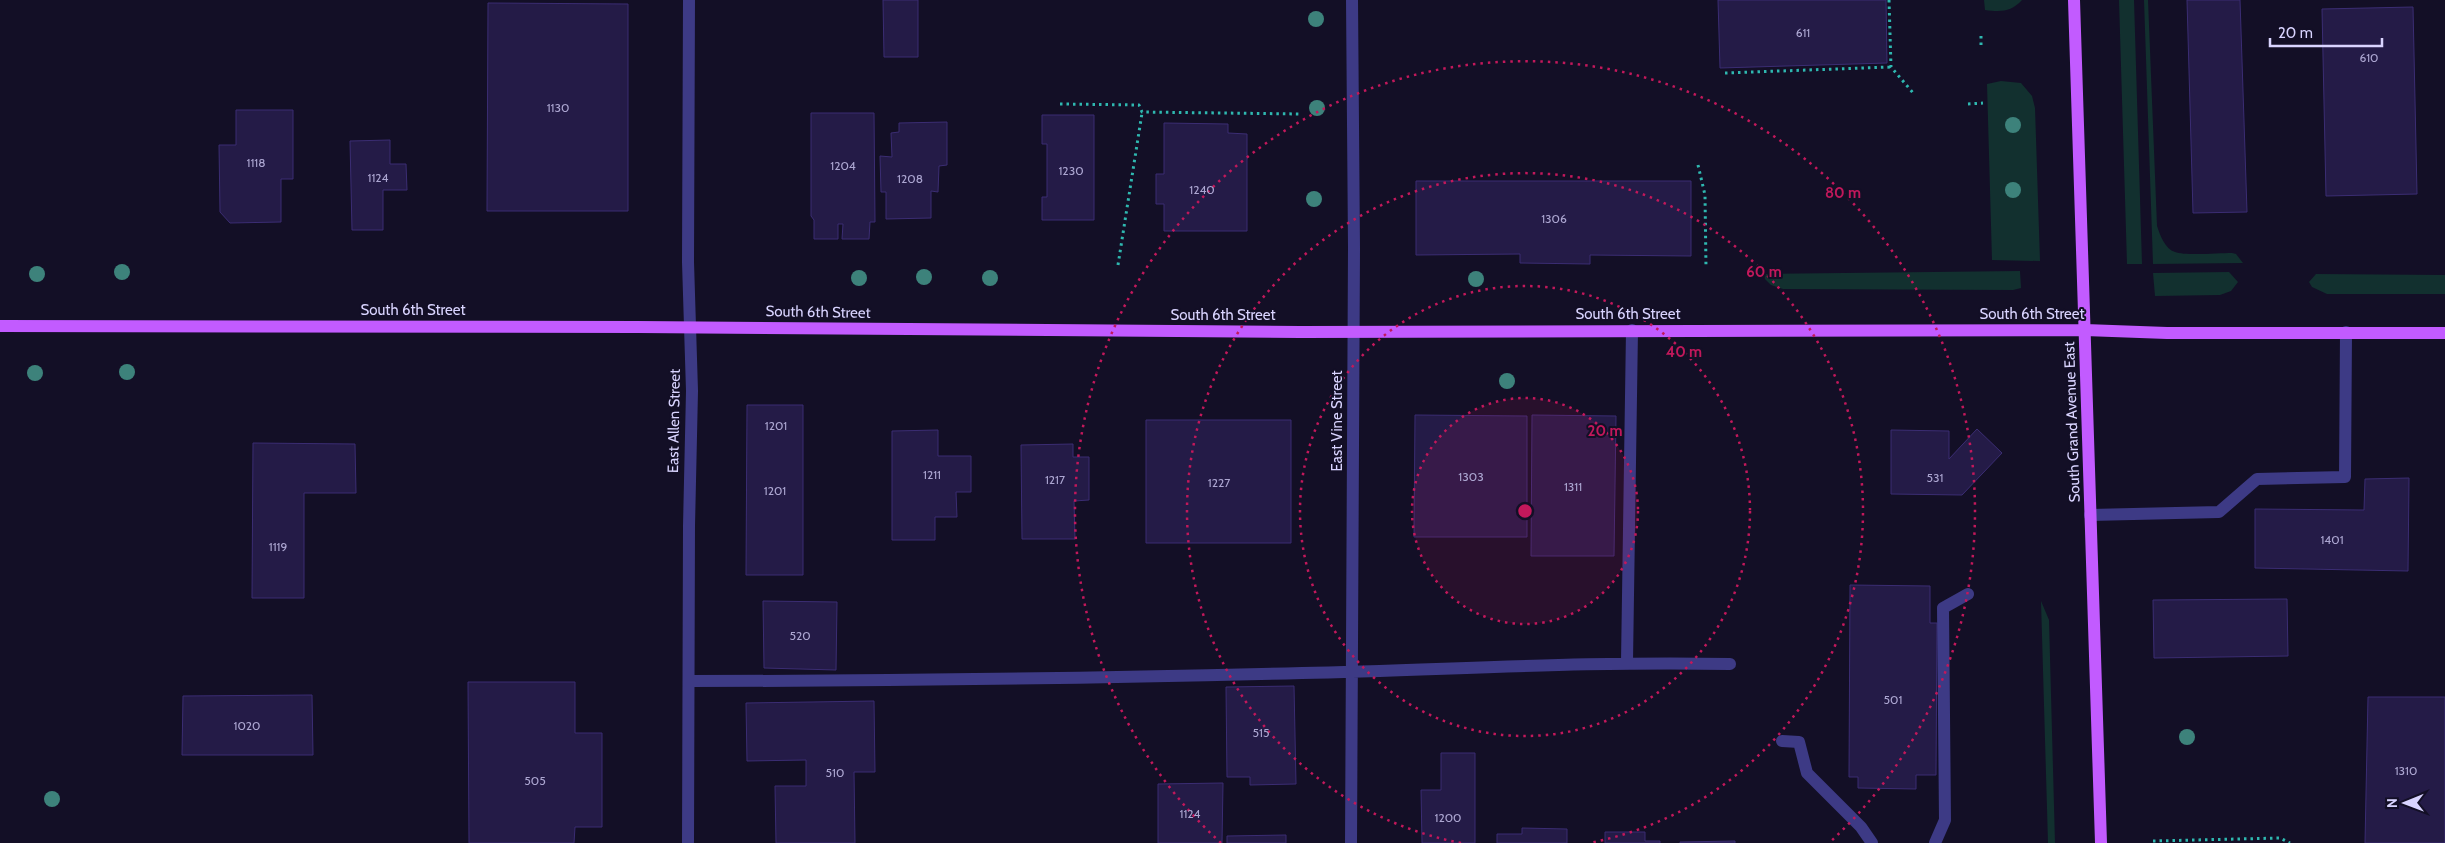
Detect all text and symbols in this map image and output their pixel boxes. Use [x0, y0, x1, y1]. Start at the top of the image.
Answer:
scale bar [2270, 15, 2382, 47]
text: 20 m [2278, 24, 2313, 42]
house number: 611 [1796, 25, 1810, 40]
house number: 610 [2359, 50, 2379, 65]
house number: 1130 [547, 100, 569, 115]
house number: 1118 [246, 155, 266, 170]
house number: 1204 [830, 158, 856, 173]
house number: 1230 [1058, 163, 1084, 178]
house number: 1124 [367, 170, 389, 185]
house number: 1208 [897, 171, 923, 186]
house number: 1240 [1189, 182, 1215, 197]
text: 80 m [1825, 184, 1861, 202]
house number: 1306 [1541, 211, 1567, 226]
text: 60 m [1746, 263, 1782, 281]
street label: South 6th Street [360, 301, 466, 319]
street label: South 6th Street [765, 302, 871, 322]
street label: South 6th Street [1575, 305, 1681, 323]
street label: South 6th Street [1979, 305, 2085, 323]
street label: South 6th Street [1170, 306, 1276, 324]
street label: South Grand Avenue East [2060, 341, 2084, 503]
text: 40 m [1666, 343, 1702, 361]
street label: East Allen Street [664, 369, 684, 473]
street label: East Vine Street [1328, 370, 1346, 472]
house number: 1201 [765, 418, 787, 433]
text: 20 m [1588, 422, 1622, 440]
house number: 1211 [923, 467, 941, 482]
house number: 1303 [1458, 469, 1484, 484]
house number: 531 [1927, 470, 1943, 485]
house number: 1217 [1045, 472, 1065, 487]
house number: 1227 [1208, 475, 1230, 490]
house number: 1311 [1564, 479, 1582, 494]
house number: 1201 [764, 483, 786, 498]
centre of rings [1516, 502, 1534, 520]
house number: 1401 [2320, 532, 2344, 547]
house number: 1119 [269, 539, 287, 554]
house number: 520 [789, 628, 811, 643]
house number: 501 [1884, 692, 1902, 707]
house number: 1020 [234, 718, 260, 733]
house number: 515 [1253, 725, 1269, 740]
house number: 1310 [2395, 763, 2417, 778]
house number: 510 [826, 765, 844, 780]
house number: 505 [524, 773, 546, 788]
north arrow [2380, 778, 2430, 828]
text: N [2383, 798, 2401, 808]
house number: 1124 [1179, 806, 1201, 821]
house number: 1200 [1435, 810, 1461, 825]

